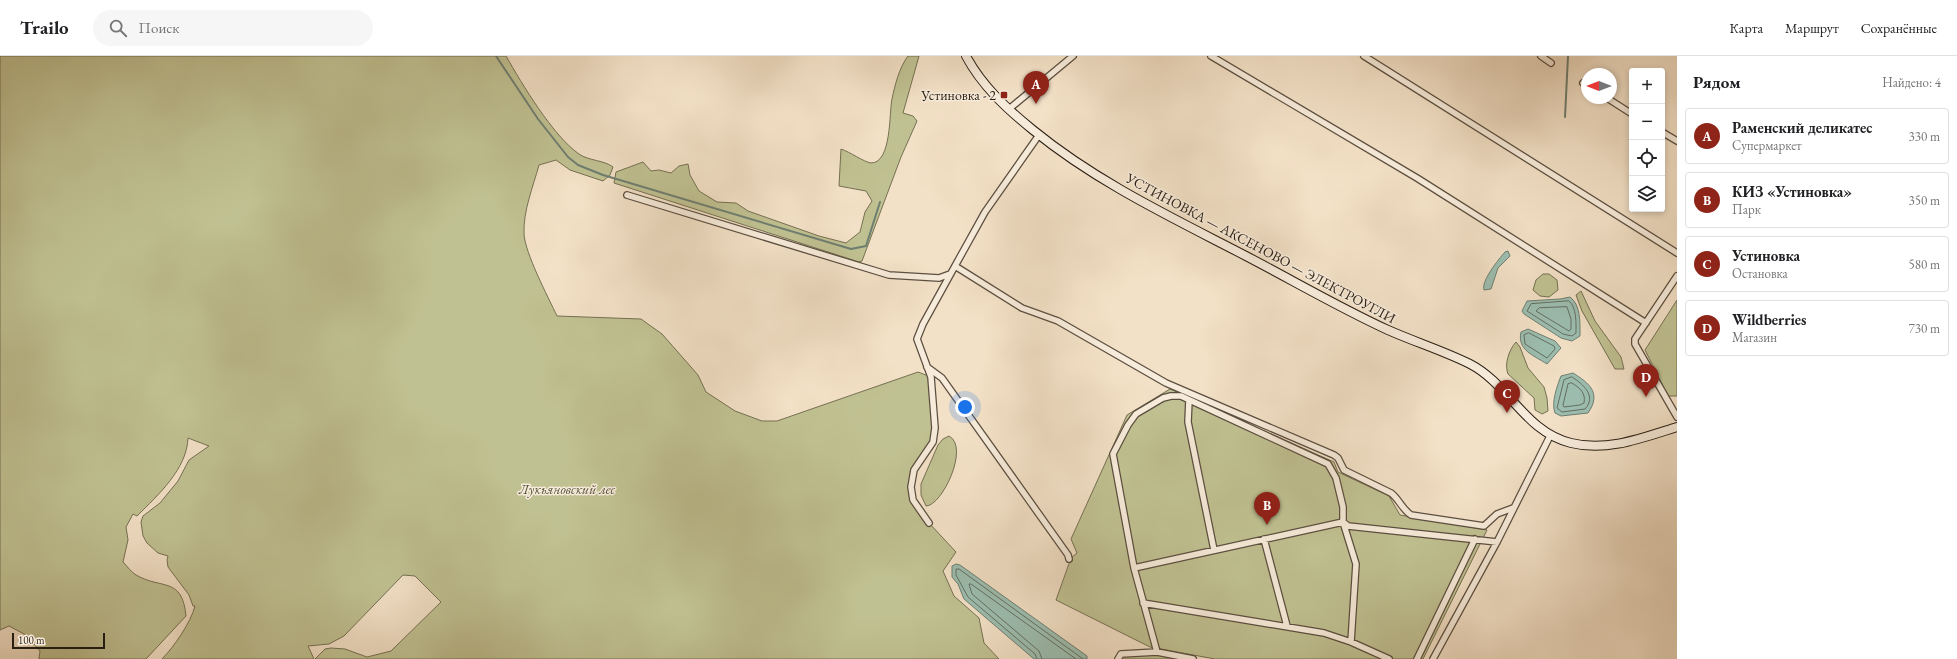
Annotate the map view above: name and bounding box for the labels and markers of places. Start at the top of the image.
pin: A [1023,71,1049,104]
place label: Устиновка - 2 [920,86,996,104]
marker: Устиновка - 2 [999,90,1009,100]
pin: D [1633,364,1659,397]
pin: C [1494,380,1520,413]
pin: B [1254,492,1280,525]

